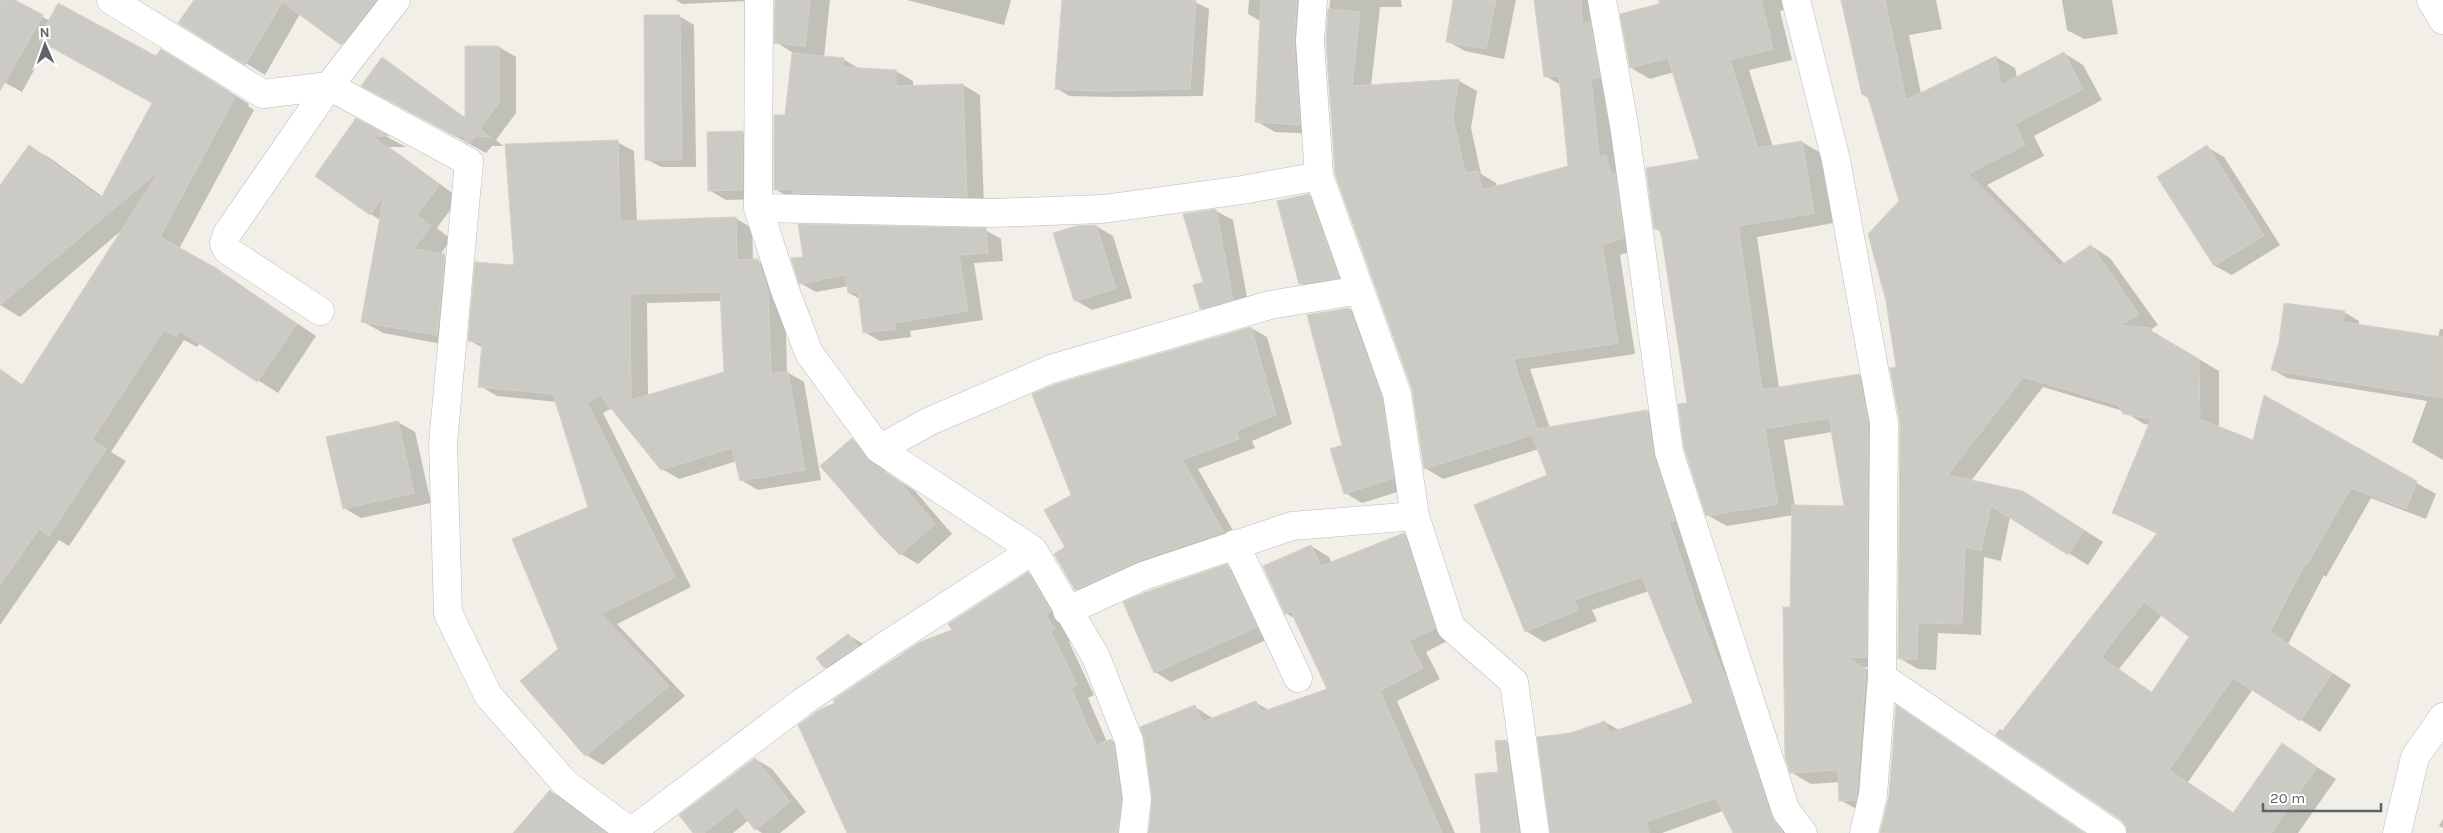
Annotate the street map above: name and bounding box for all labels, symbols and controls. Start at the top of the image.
north arrow [20,20,70,70]
text: N [39,24,50,41]
scale bar [2263,780,2380,812]
text: 20 m [2270,789,2305,807]

